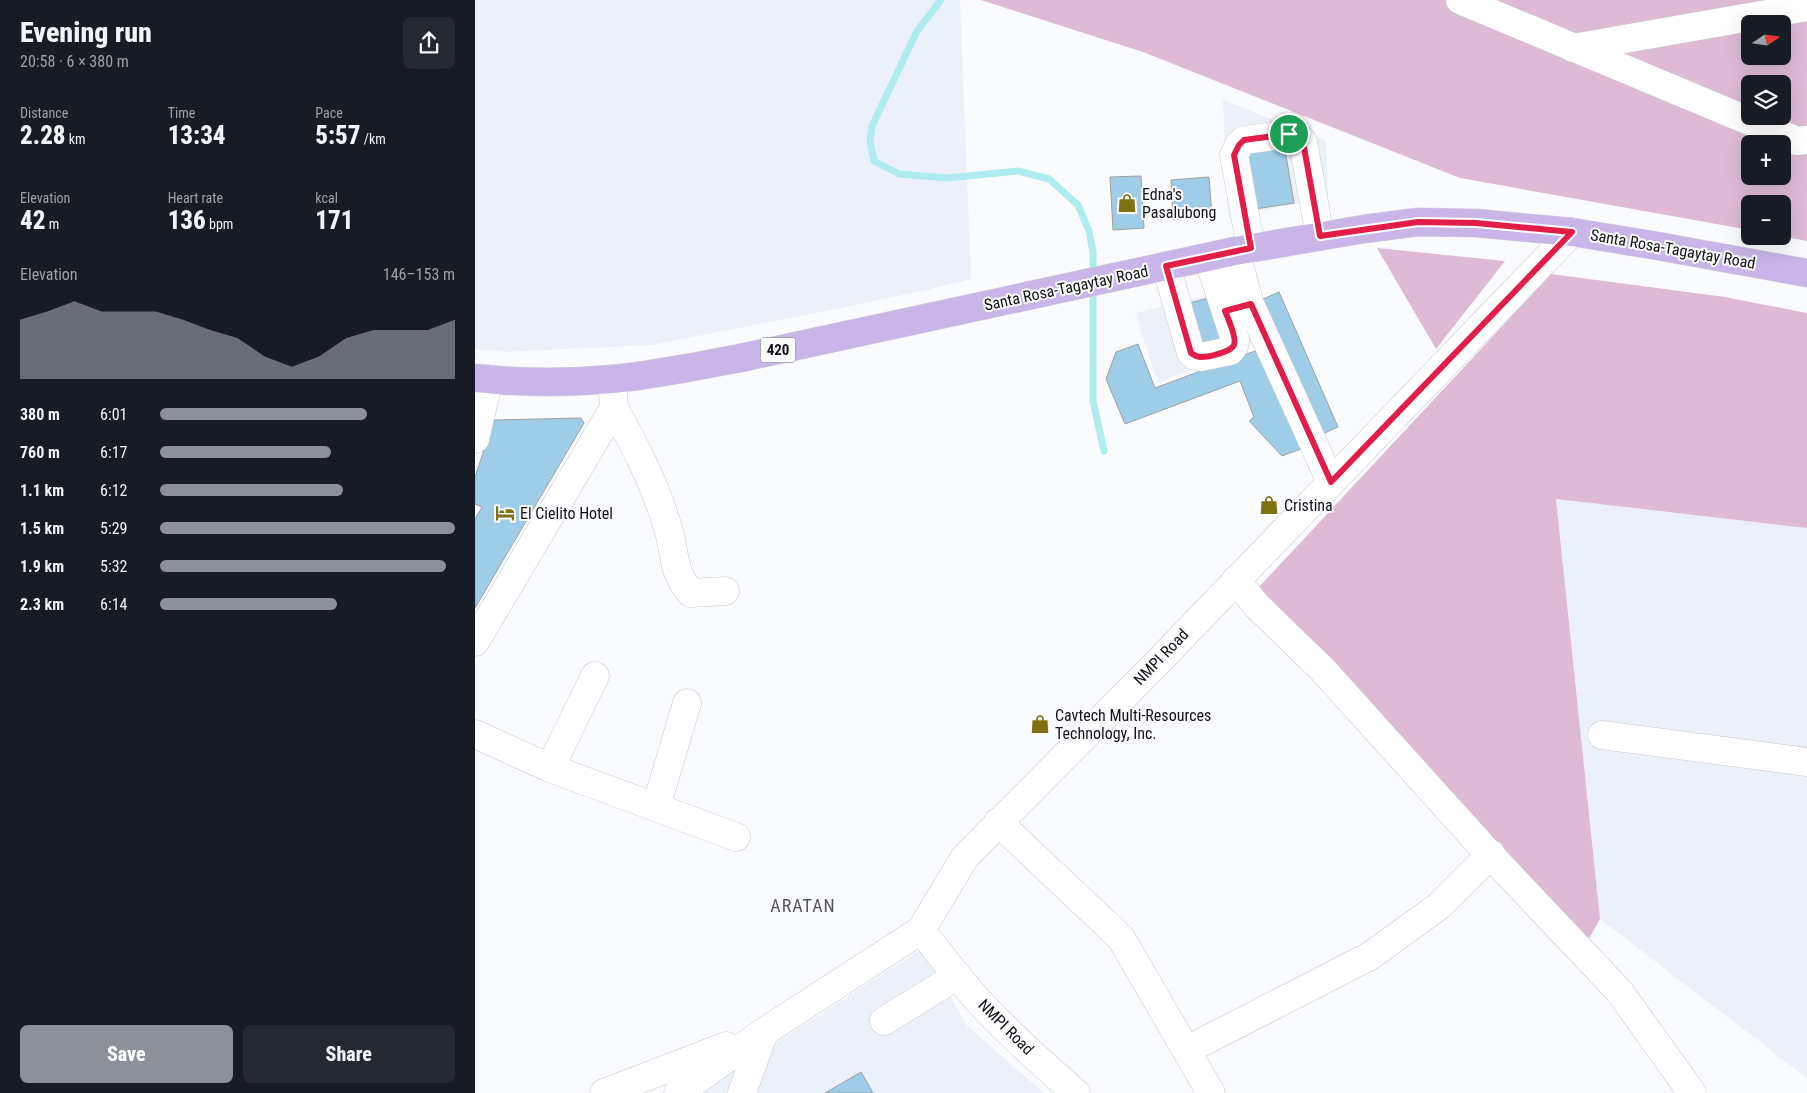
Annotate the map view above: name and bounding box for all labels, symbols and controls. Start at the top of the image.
north arrow [1741,15,1791,65]
map controls [1741,15,1791,245]
text: Evening run [20,16,152,49]
button: share [403,17,455,69]
text: 20:58 · 6 × 380 m [20,52,129,71]
button: layers [1741,75,1791,125]
text: Distance [20,105,68,121]
text: Time [168,105,195,121]
text: Pace [315,105,343,121]
pin [1268,113,1310,155]
icon: arrive [1275,120,1303,148]
text: 2.28 [20,121,66,150]
text: 13:34 [168,121,226,150]
text: 5:57 [315,121,361,150]
text: km [66,131,86,147]
text: /km [361,131,386,147]
button: + [1741,135,1791,185]
place label: Edna's Pasalubong [1142,185,1216,222]
text: Elevation [20,190,70,206]
text: Heart rate [168,190,223,206]
text: kcal [315,190,338,206]
shop icon: Edna's Pasalubong [1116,192,1138,214]
button: − [1741,195,1791,245]
text: 42 [20,206,45,235]
text: 136 [168,206,206,235]
text: 171 [315,206,353,235]
text: m [45,216,59,232]
text: bpm [206,216,233,232]
street label: Santa Rosa-Tagaytay Road [1589,225,1757,273]
street label: Santa Rosa-Tagaytay Road [982,261,1150,315]
text: Elevation [20,265,78,284]
text: 146–153 m [383,265,455,284]
road number: 420 [761,338,795,362]
text: 380 m [20,405,60,424]
text: 6:01 [100,405,127,424]
text: 760 m [20,443,60,462]
text: 6:17 [100,443,127,462]
text: 1.1 km [20,481,64,500]
text: 6:12 [100,481,127,500]
shop icon: Cristina [1258,494,1280,516]
place label: Cristina [1284,496,1333,515]
hotel icon: El Cielito Hotel [494,502,516,524]
place label: El Cielito Hotel [520,504,613,523]
text: 1.5 km [20,519,64,538]
text: 5:29 [100,519,127,538]
text: 1.9 km [20,557,64,576]
text: 5:32 [100,557,127,576]
text: 2.3 km [20,595,64,614]
text: 6:14 [100,595,127,614]
street label: NMPI Road [1130,625,1192,689]
place label: Cavtech Multi-Resources Technology, Inc. [1055,706,1211,743]
shop icon: Cavtech Multi-Resources Technology, Inc. [1029,713,1051,735]
district label: ARATAN [770,895,836,916]
street label: NMPI Road [974,995,1038,1059]
button: Save [20,1025,233,1083]
button: Share [243,1025,455,1083]

